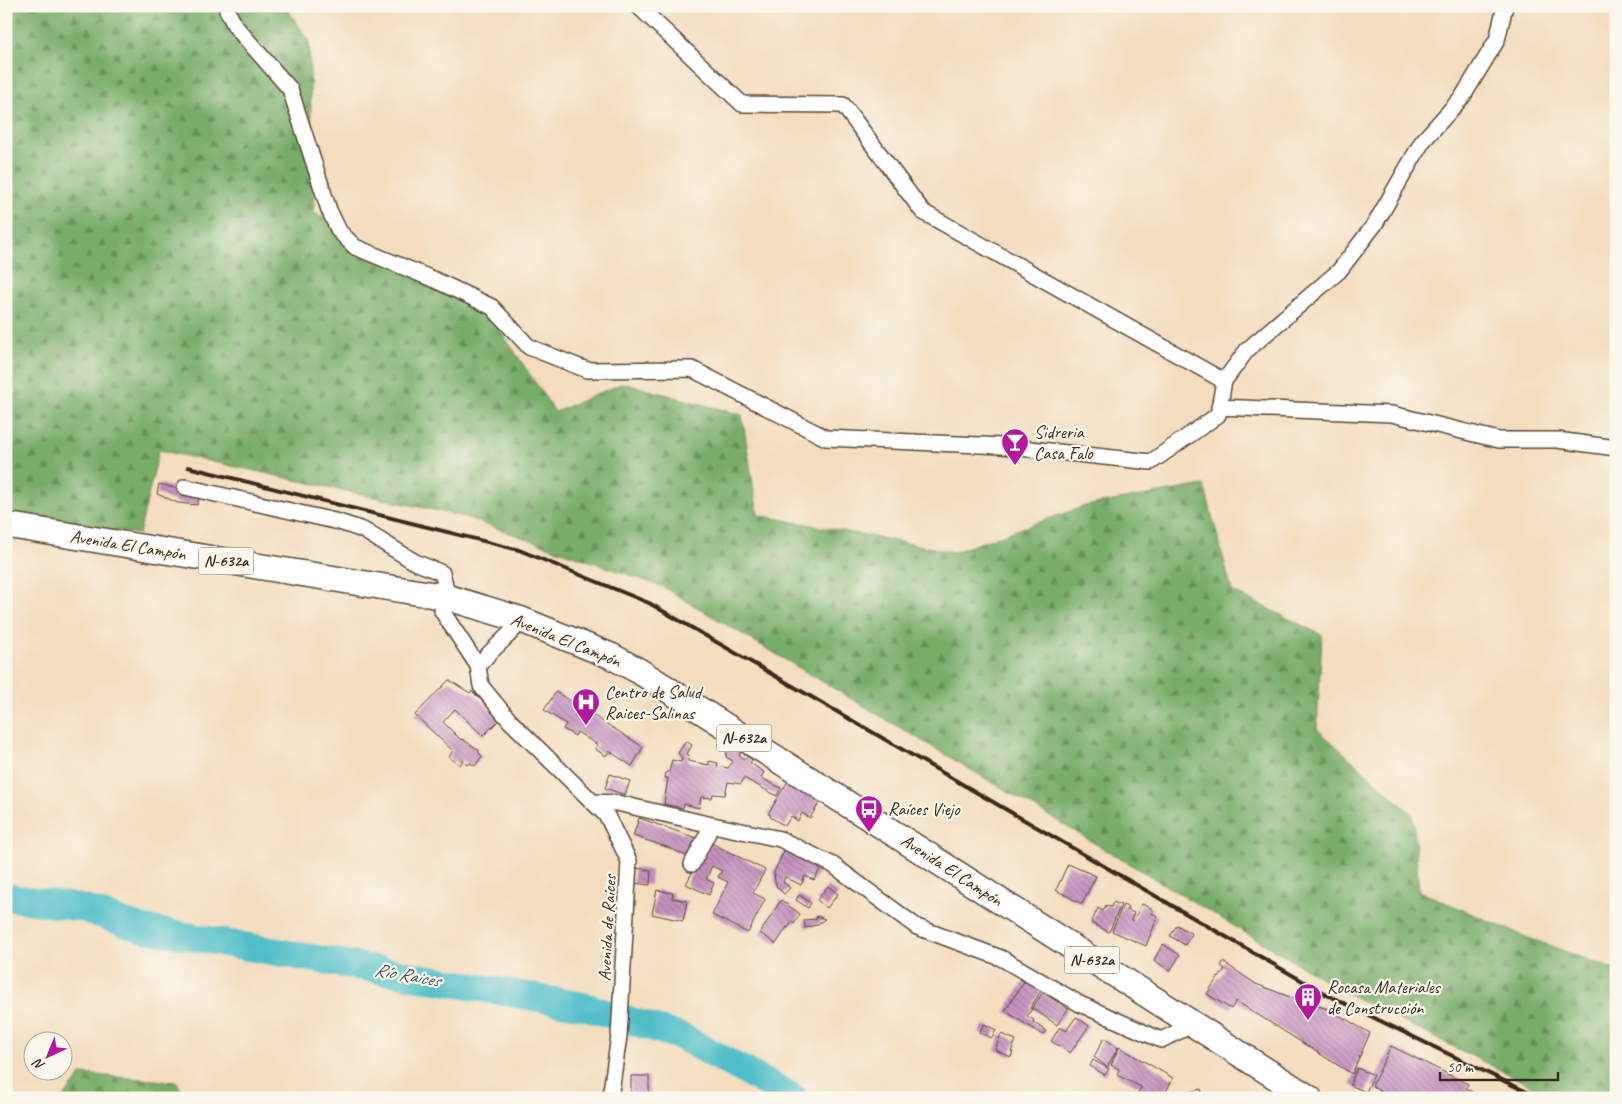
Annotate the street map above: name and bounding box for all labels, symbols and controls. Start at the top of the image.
place label: Sidreria Casa Falo [1034,421,1094,464]
bar icon: Sidreria Casa Falo [1000,427,1030,466]
street label: Avenida El Campón [69,525,188,565]
road number: N-632a [198,548,254,574]
street label: Avenida El Campón [508,608,625,672]
place label: Centro de Salud Raices-Salinas [605,681,704,724]
hospital icon: Centro de Salud Raices-Salinas [571,687,601,726]
road number: N-632a [716,724,772,751]
bus stop icon: Raíces Viejo [854,794,884,833]
place label: Raíces Viejo [888,798,961,820]
street label: Avenida El Campón [897,829,1008,911]
street label: Avenida de Raíces [593,872,621,982]
road number: N-632a [1064,946,1120,974]
water label: Río Raices [373,957,445,993]
place label: Rocasa Materiales de Construcción [1327,976,1442,1019]
building icon: Rocasa Materiales de Construcción [1293,982,1323,1021]
north arrow [22,1032,72,1082]
scale bar [1440,1049,1557,1081]
text: N [29,1054,48,1074]
text: 50 m [1447,1058,1474,1077]

